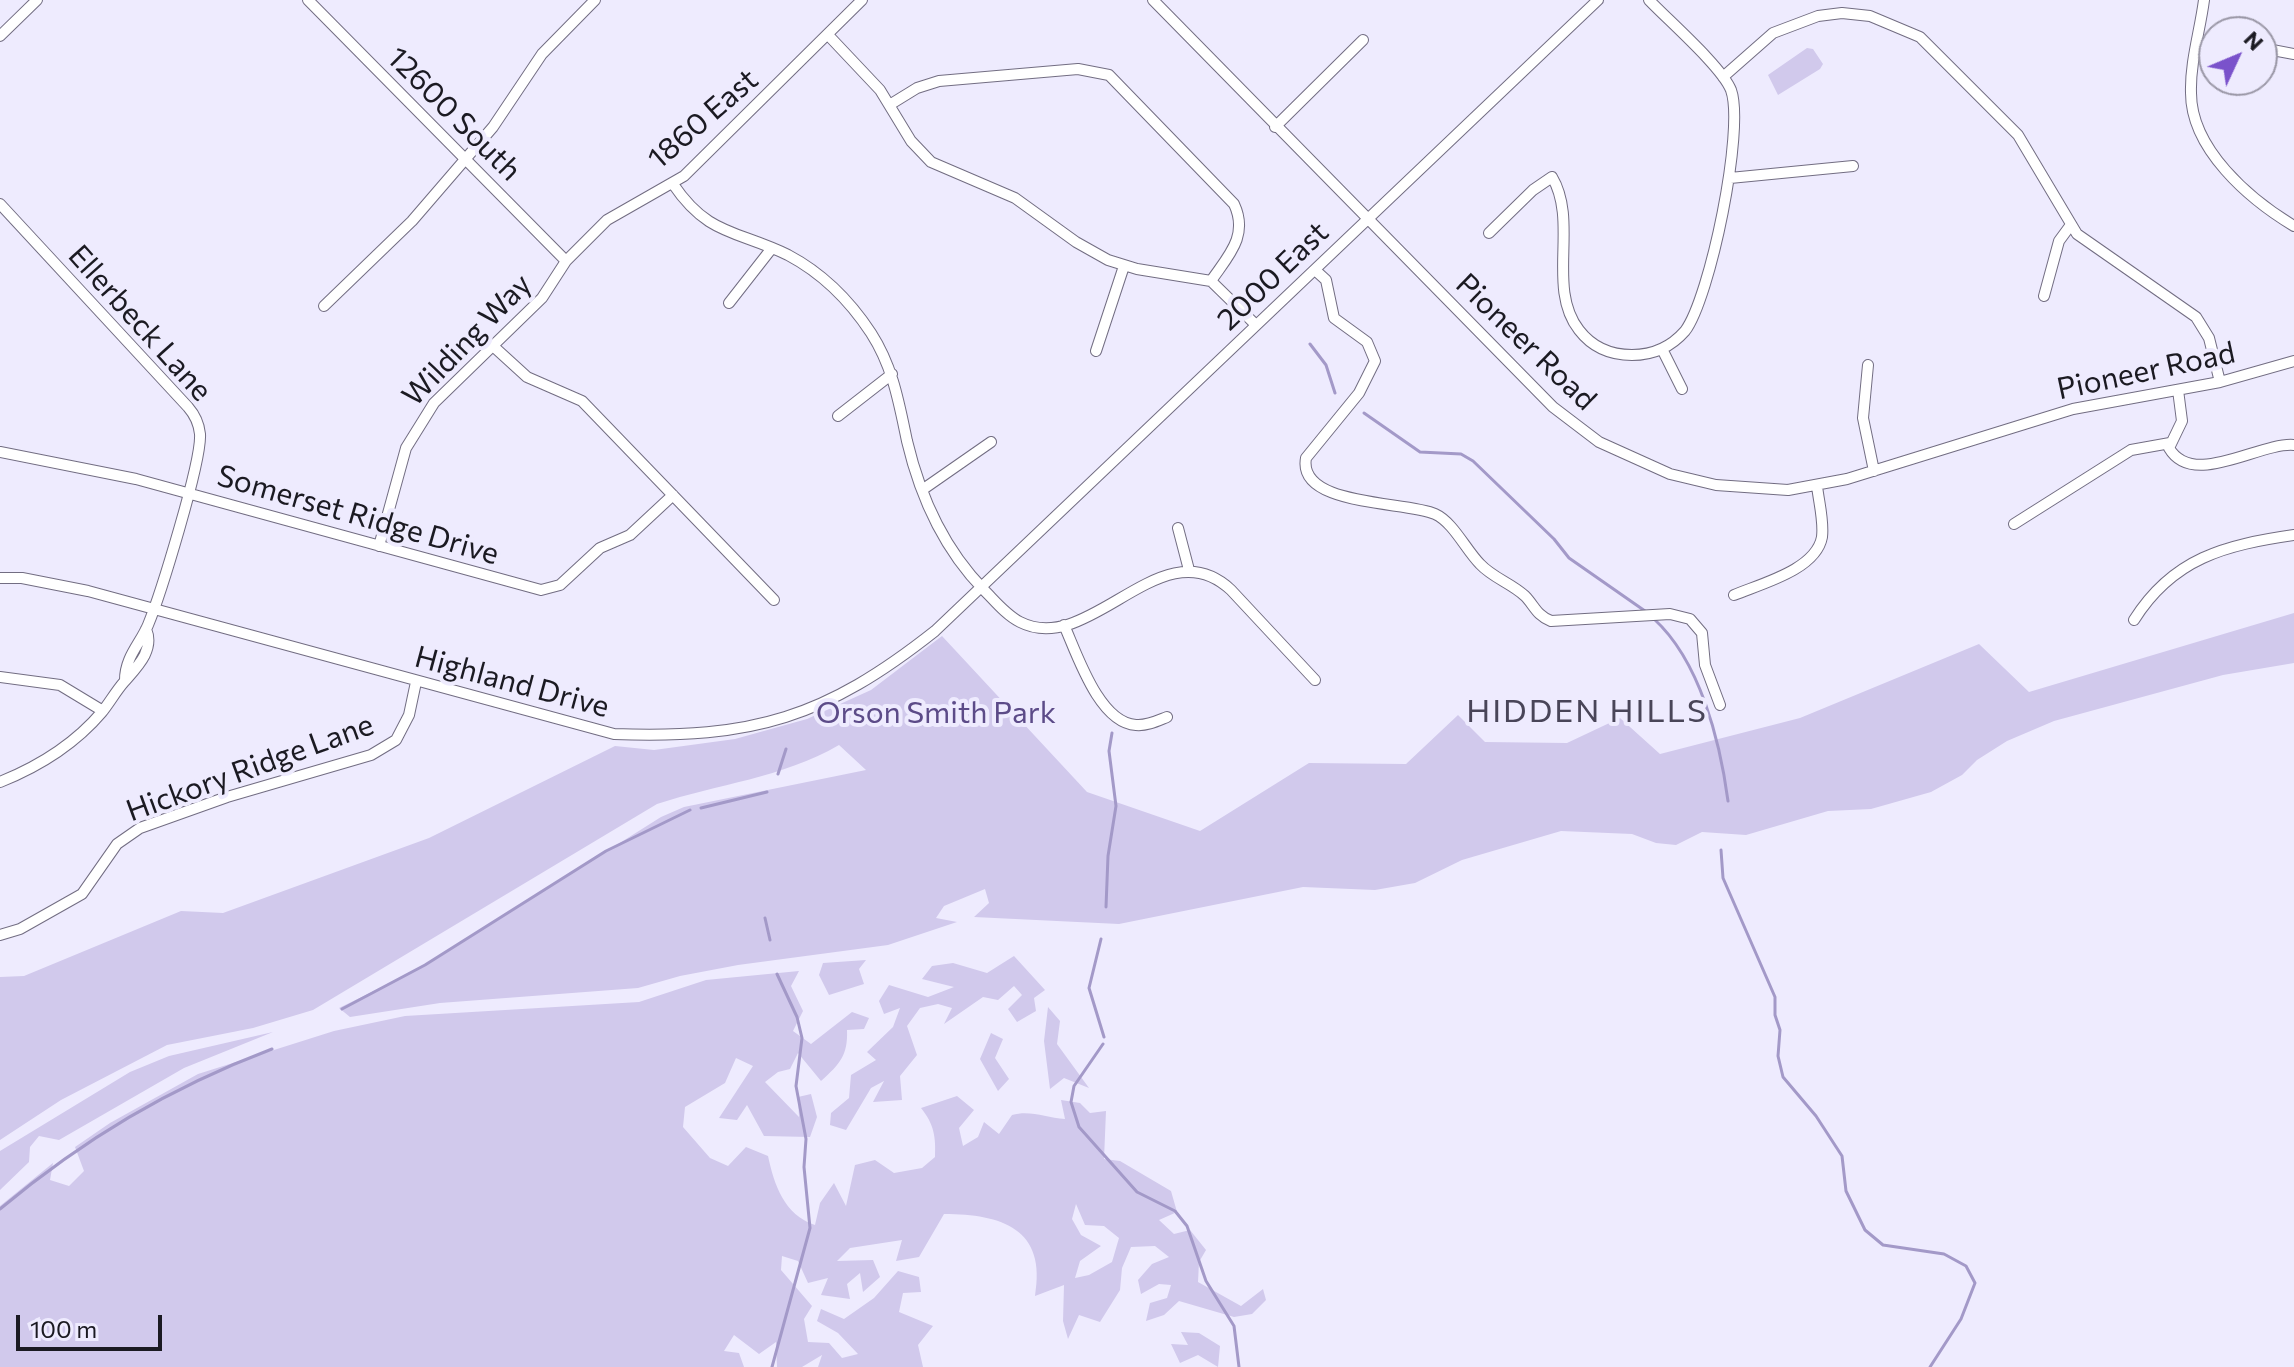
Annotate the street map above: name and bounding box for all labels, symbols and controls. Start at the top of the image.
north arrow [2198,16,2278,96]
text: N [2239,25,2270,56]
street label: 12600 South [380,40,528,188]
street label: 1860 East [641,61,765,177]
street label: 2000 East [1210,214,1336,338]
street label: Ellerbeck Lane [61,238,219,408]
street label: Wilding Way [395,266,539,414]
street label: Pioneer Road [1448,266,1604,418]
street label: Pioneer Road [2054,335,2238,407]
street label: Somerset Ridge Drive [213,458,503,572]
street label: Highland Drive [411,639,613,725]
district label: HIDDEN HILLS [1466,692,1708,730]
park label: Orson Smith Park [816,695,1056,731]
street label: Hickory Ridge Lane [122,707,378,829]
scale bar [20,1299,166,1349]
text: 100 m [30,1314,97,1343]

